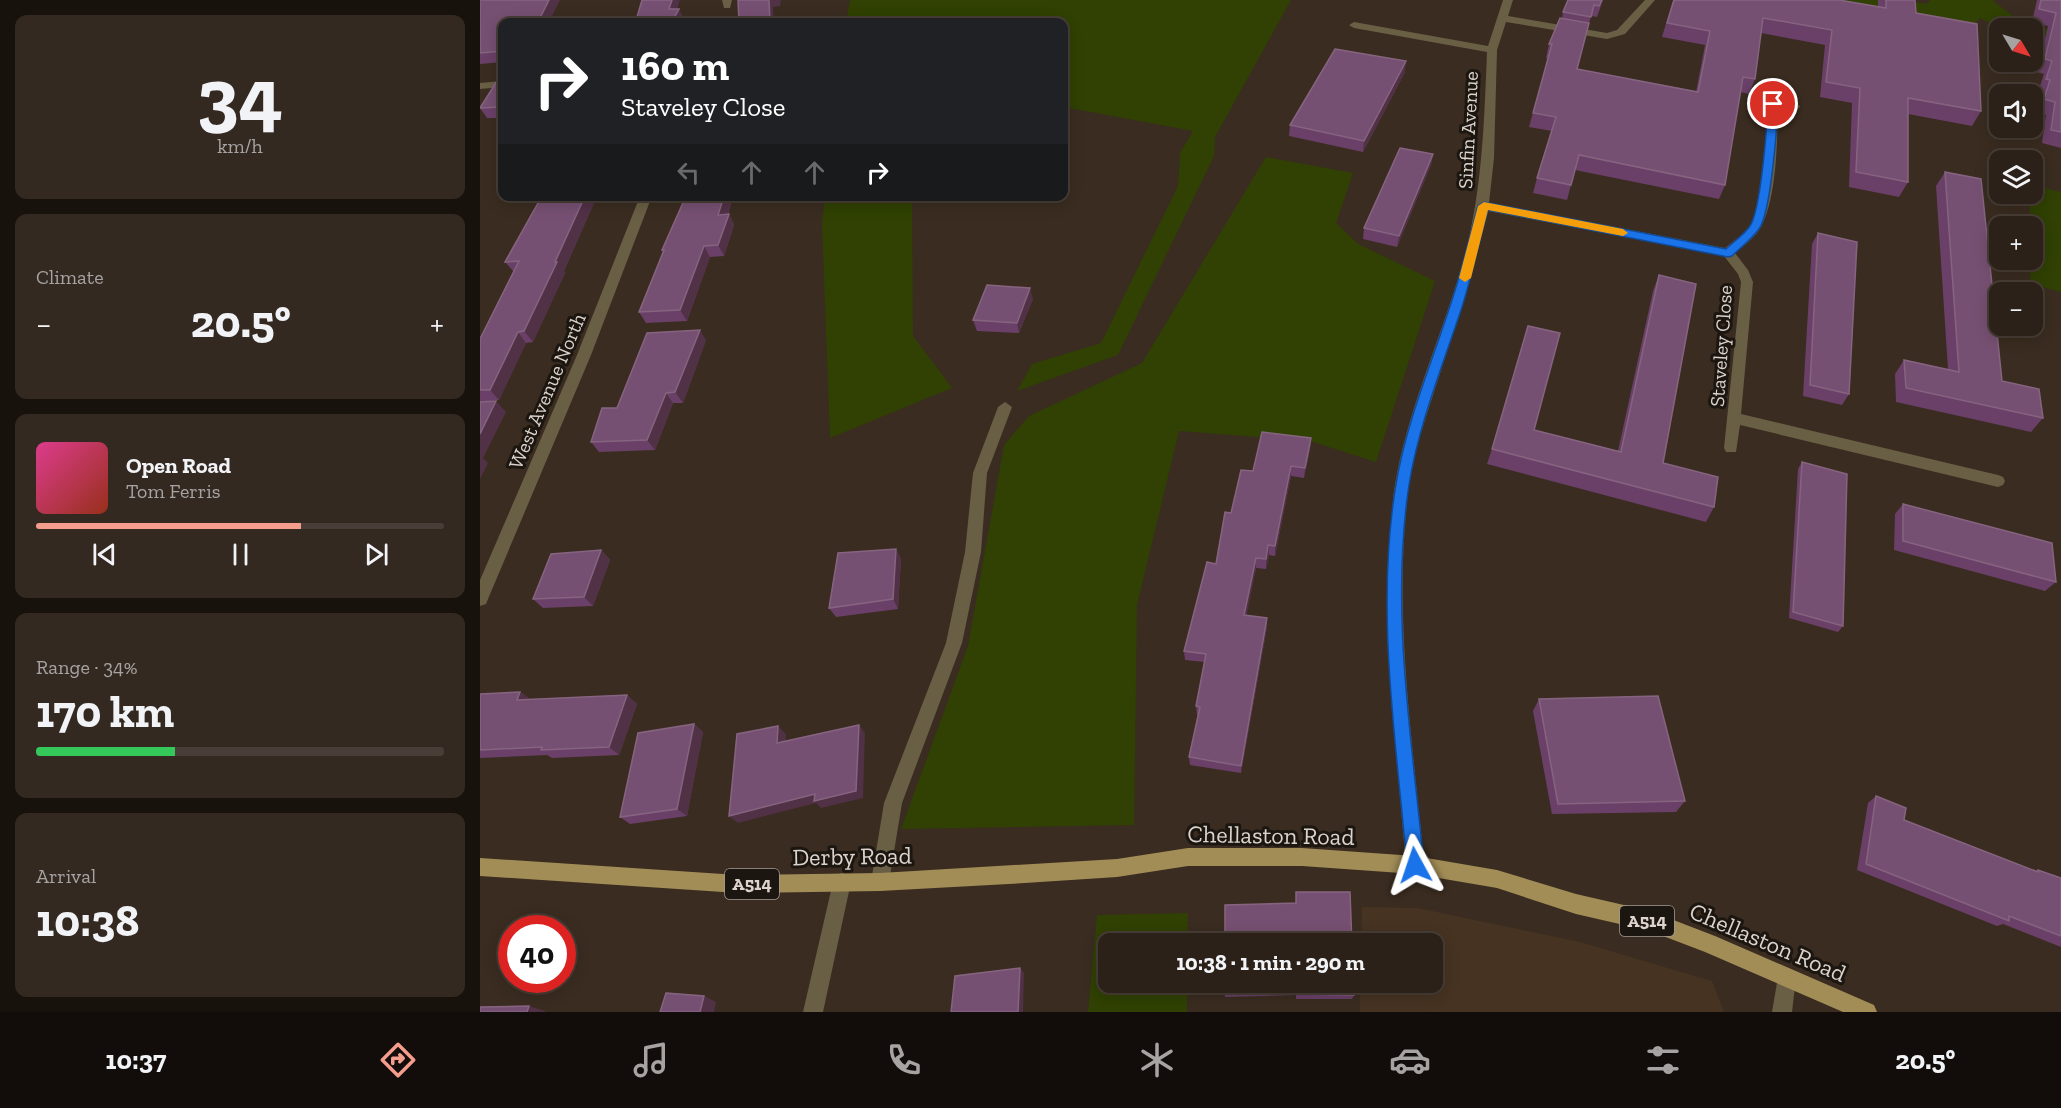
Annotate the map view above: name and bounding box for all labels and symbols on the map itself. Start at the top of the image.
north arrow [1989,18,2043,72]
street label: Sinfin Avenue [1453,71,1483,189]
pin [1747,78,1798,129]
street label: Staveley Close [1705,284,1737,408]
street label: West Avenue North [503,309,591,472]
street label: Chellaston Road [1187,819,1355,851]
position arrow [1383,833,1447,897]
street label: Derby Road [792,840,912,872]
road number: A514 [725,869,779,899]
street label: Chellaston Road [1685,896,1851,988]
road number: A514 [1620,906,1674,936]
speed limit sign: 40 [498,915,576,993]

